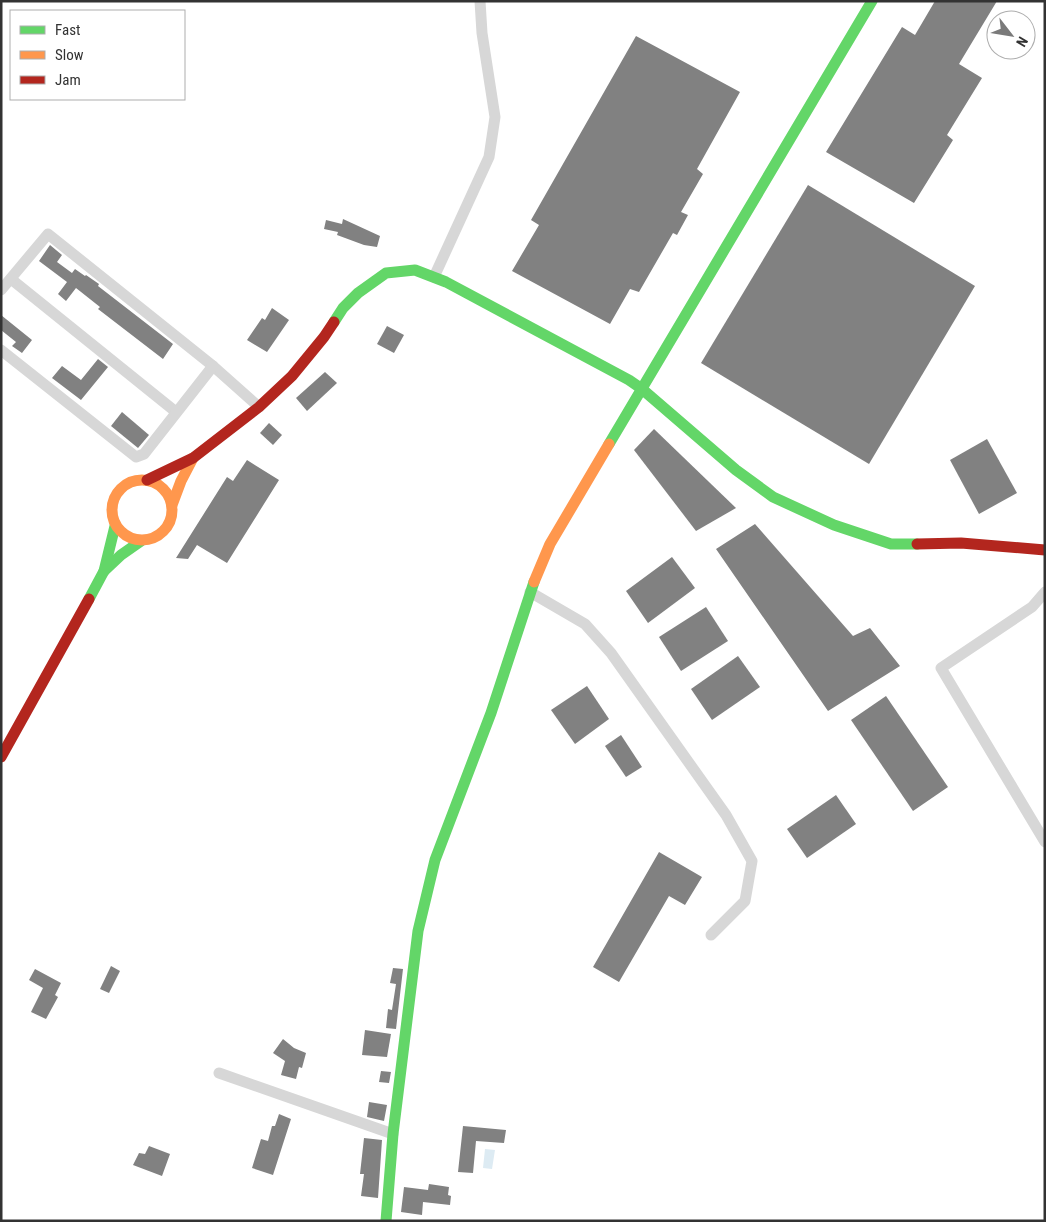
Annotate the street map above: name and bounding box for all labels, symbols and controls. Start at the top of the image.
legend [10,10,185,100]
north arrow [986,10,1036,60]
text: Fast [55,21,80,39]
text: N [1013,34,1031,49]
text: Slow [55,46,84,64]
text: Jam [55,71,81,89]

